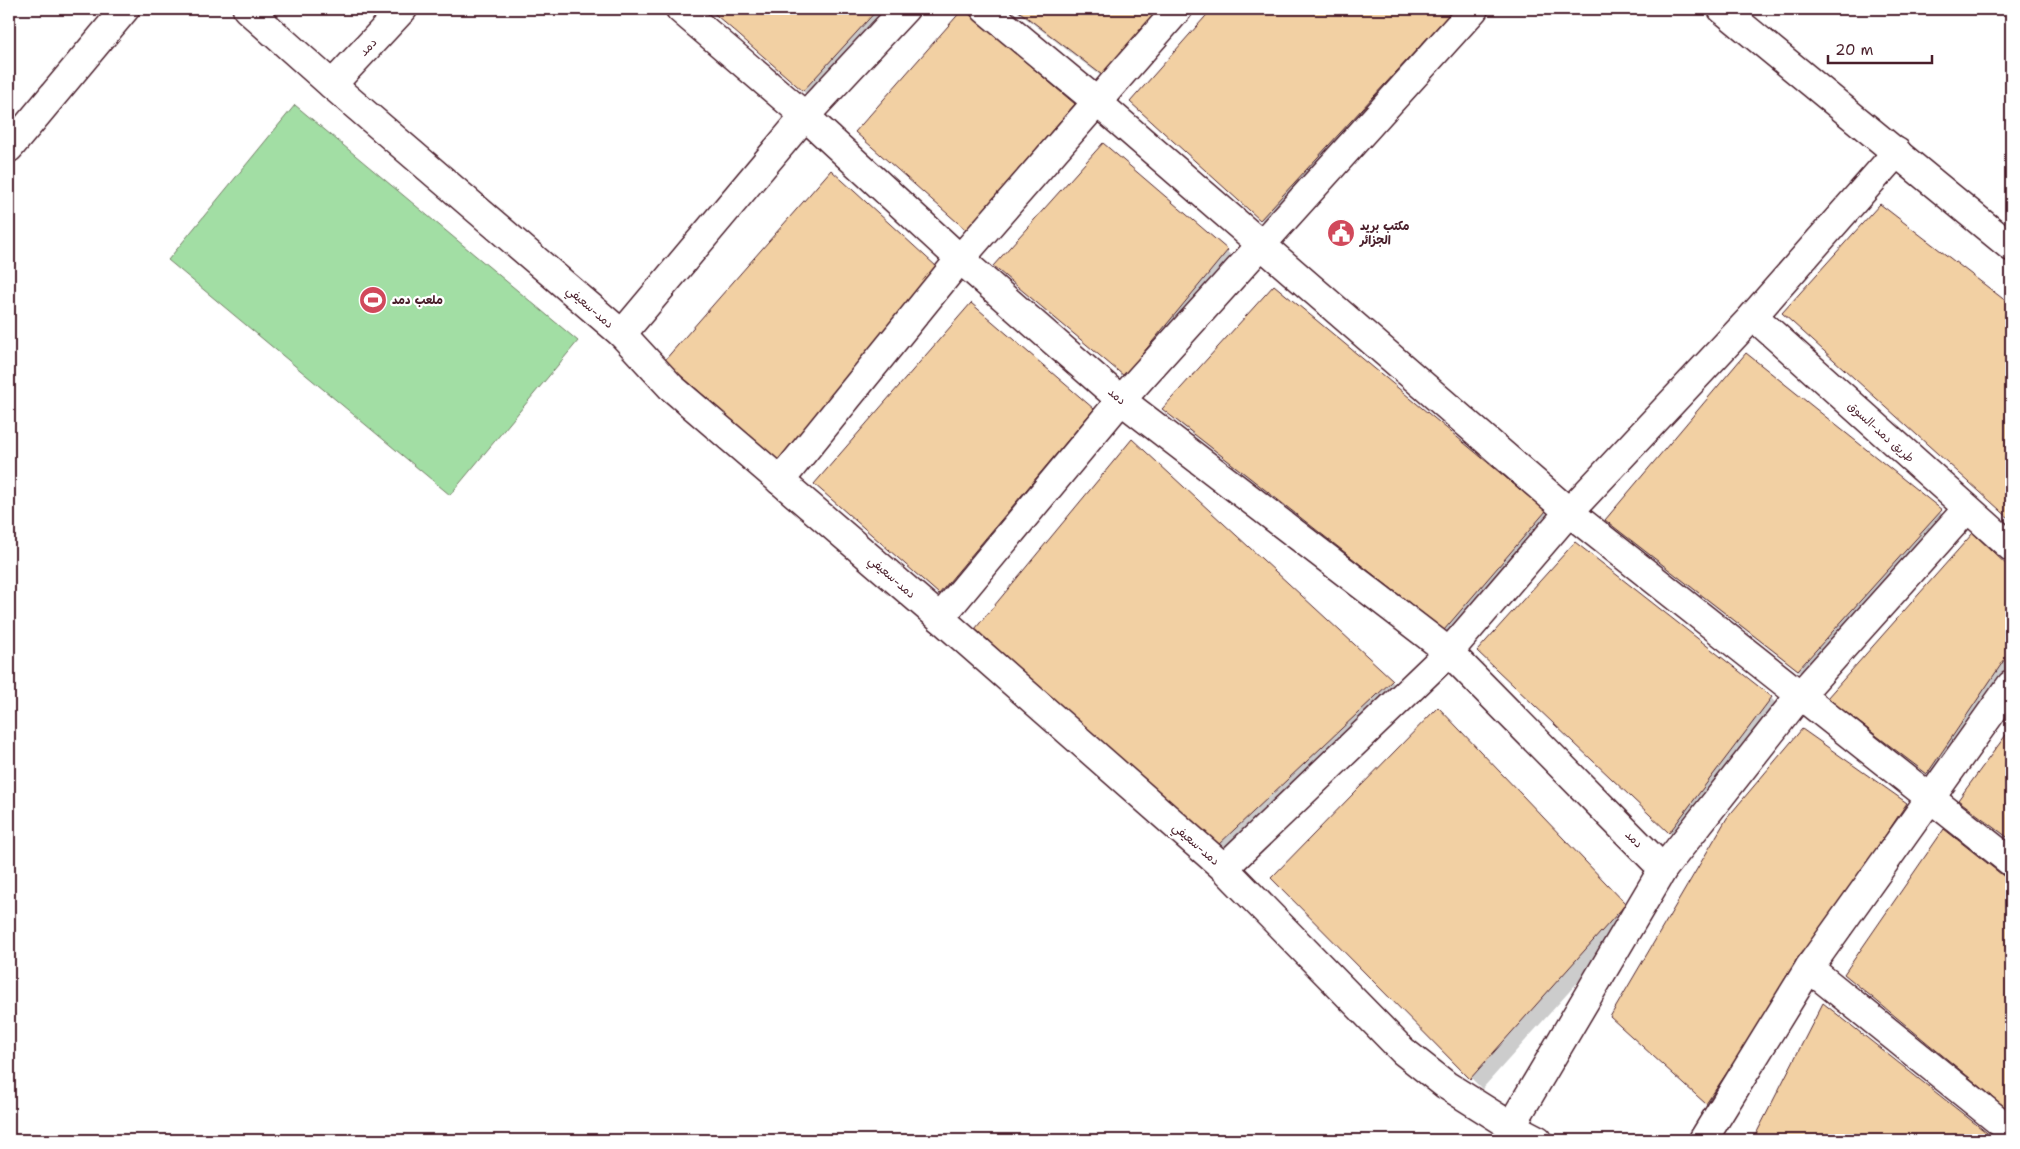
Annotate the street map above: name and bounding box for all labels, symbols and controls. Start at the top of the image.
scale bar [1828,32,1931,64]
street label: دمد [356,35,380,59]
text: 20 m [1835,40,1874,60]
public building icon: مكتب بريد الجزائر [1326,218,1356,248]
place label: مكتب بريد الجزائر [1359,218,1409,248]
street label: دمد-سعيفي [561,282,617,334]
sports icon: ملعب دمد [358,285,388,315]
place label: ملعب دمد [392,292,443,308]
street label: دمد [1105,384,1129,408]
street label: طريق دمد-السوق [1844,398,1918,466]
street label: دمد-سعيفي [863,552,919,604]
street label: دمد-سعيفي [1167,819,1223,871]
street label: دمد [1622,827,1646,851]

